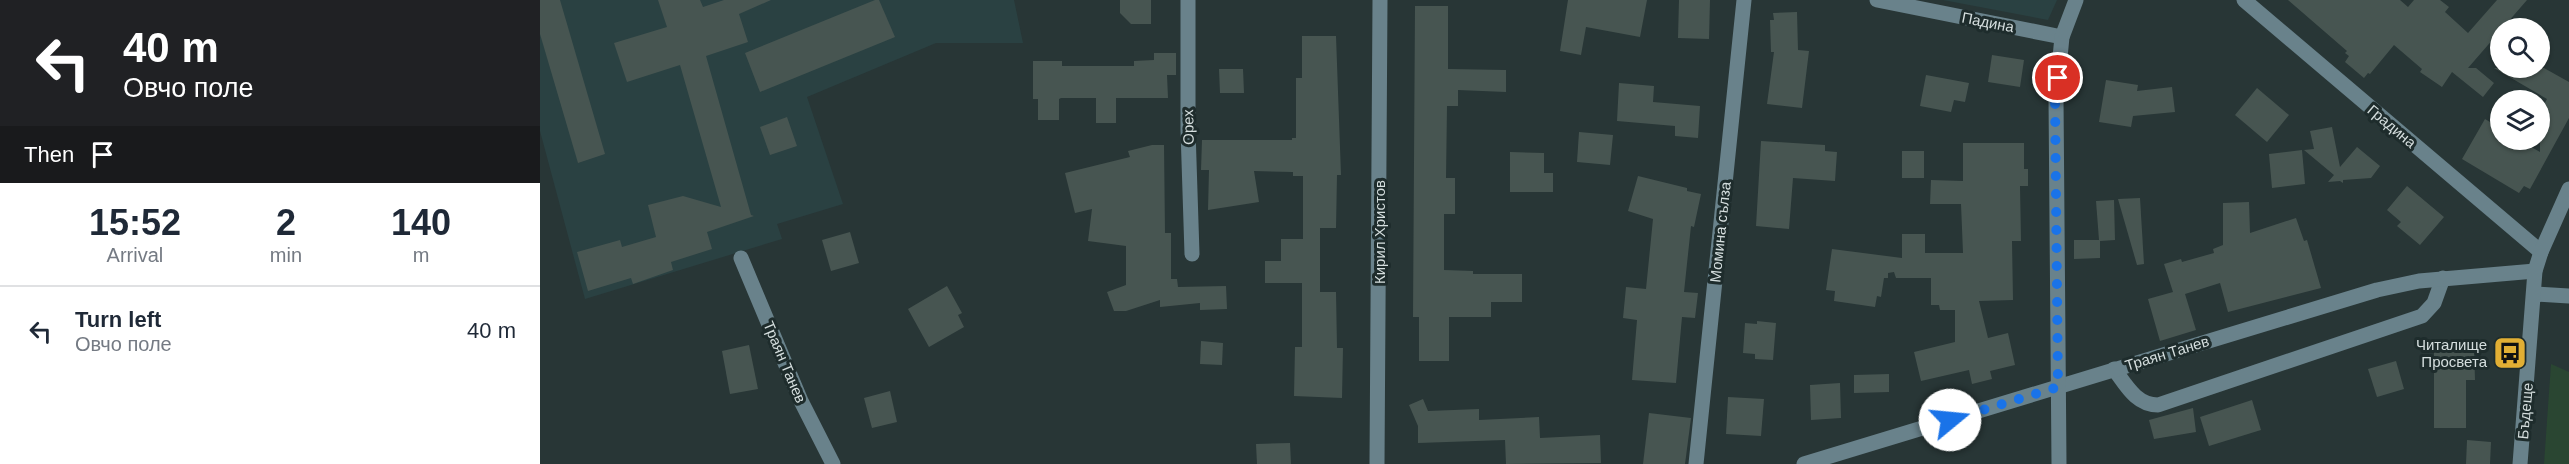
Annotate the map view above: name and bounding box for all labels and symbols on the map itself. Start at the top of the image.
street label: Падина [1960,9,2016,36]
pin [2032,52,2083,103]
street label: Градина [2364,101,2420,151]
street label: Орех [1179,109,1197,145]
street label: Кирил Христов [1371,180,1388,284]
street label: Момина сълза [1706,180,1734,283]
street label: Траян Танев [760,319,810,405]
street label: Траян Танев [2123,332,2211,374]
bus stop icon: Читалище Просвета [2492,335,2528,371]
place label: Читалище Просвета [2416,336,2488,370]
street label: Бъдеще [2514,382,2536,440]
position arrow [1918,388,1982,452]

